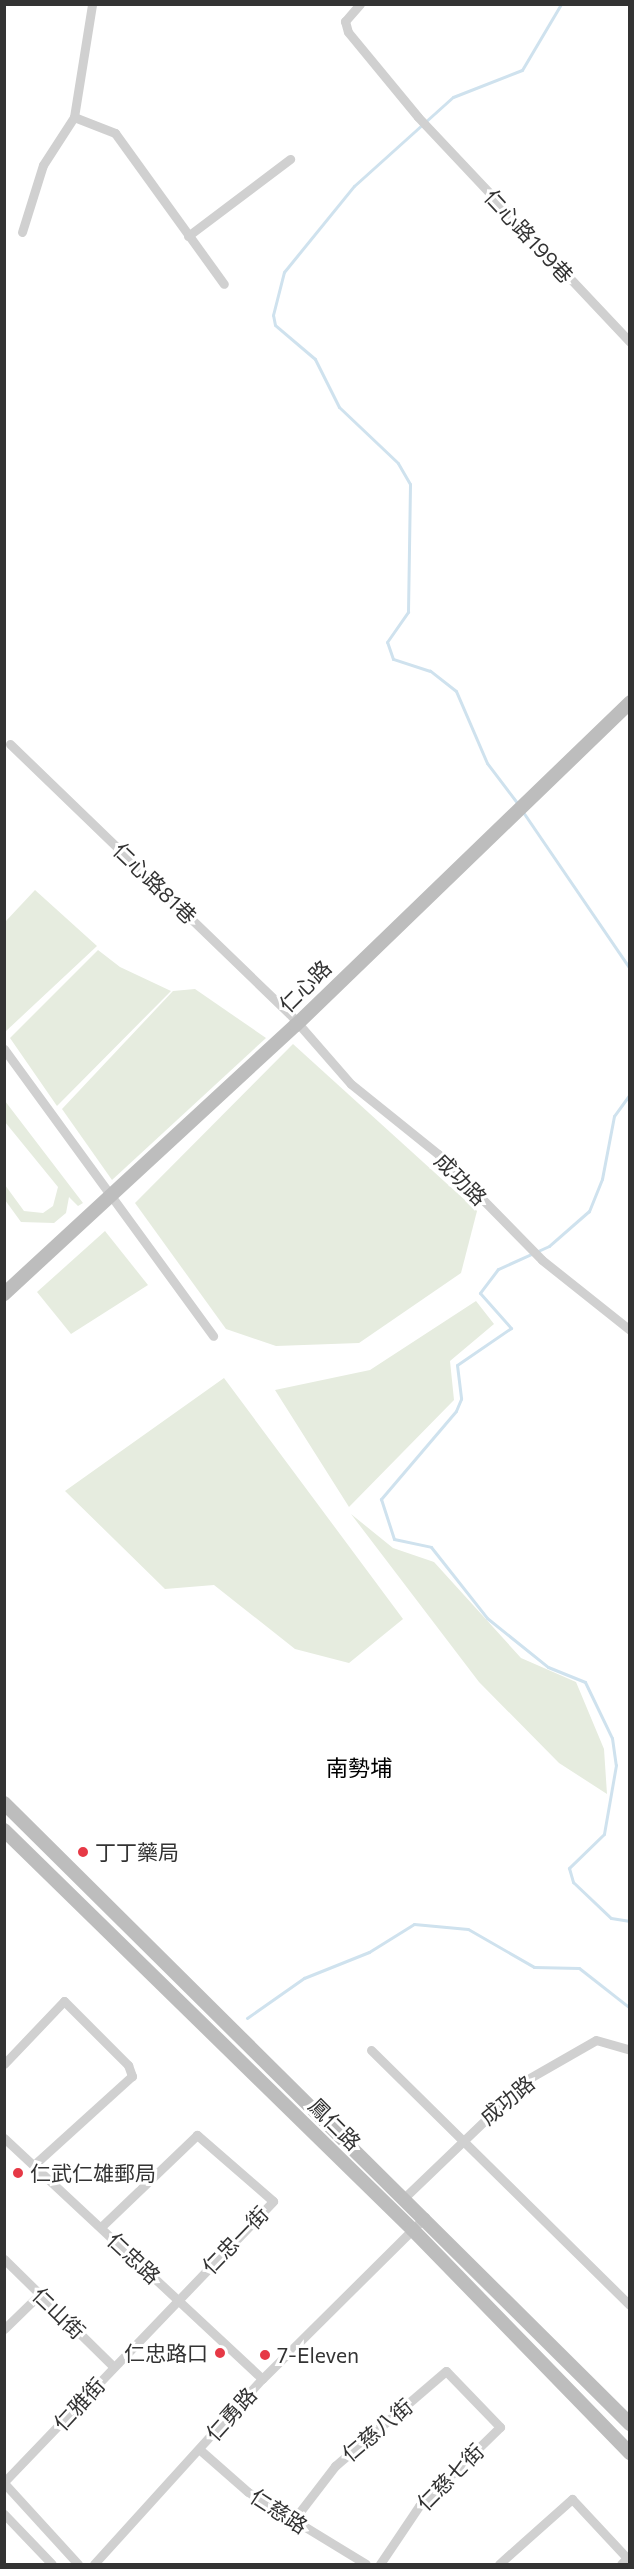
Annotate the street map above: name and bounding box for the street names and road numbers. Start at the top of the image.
street label: 仁心路199巷 [479,184,579,288]
street label: 仁心路81巷 [108,837,202,929]
street label: 仁心路 [274,955,336,1017]
street label: 成功路 [430,1148,492,1210]
street label: 成功路 [475,2070,539,2130]
street label: 鳳仁路 [304,2093,366,2155]
street label: 仁忠一街 [197,2201,273,2279]
street label: 仁忠路 [102,2227,166,2289]
street label: 仁山街 [28,2282,90,2344]
street label: 仁雅街 [48,2372,110,2436]
street label: 仁勇路 [201,2382,261,2446]
street label: 仁慈八街 [337,2393,417,2467]
street label: 仁慈七街 [411,2438,489,2516]
street label: 仁慈路 [246,2483,312,2539]

